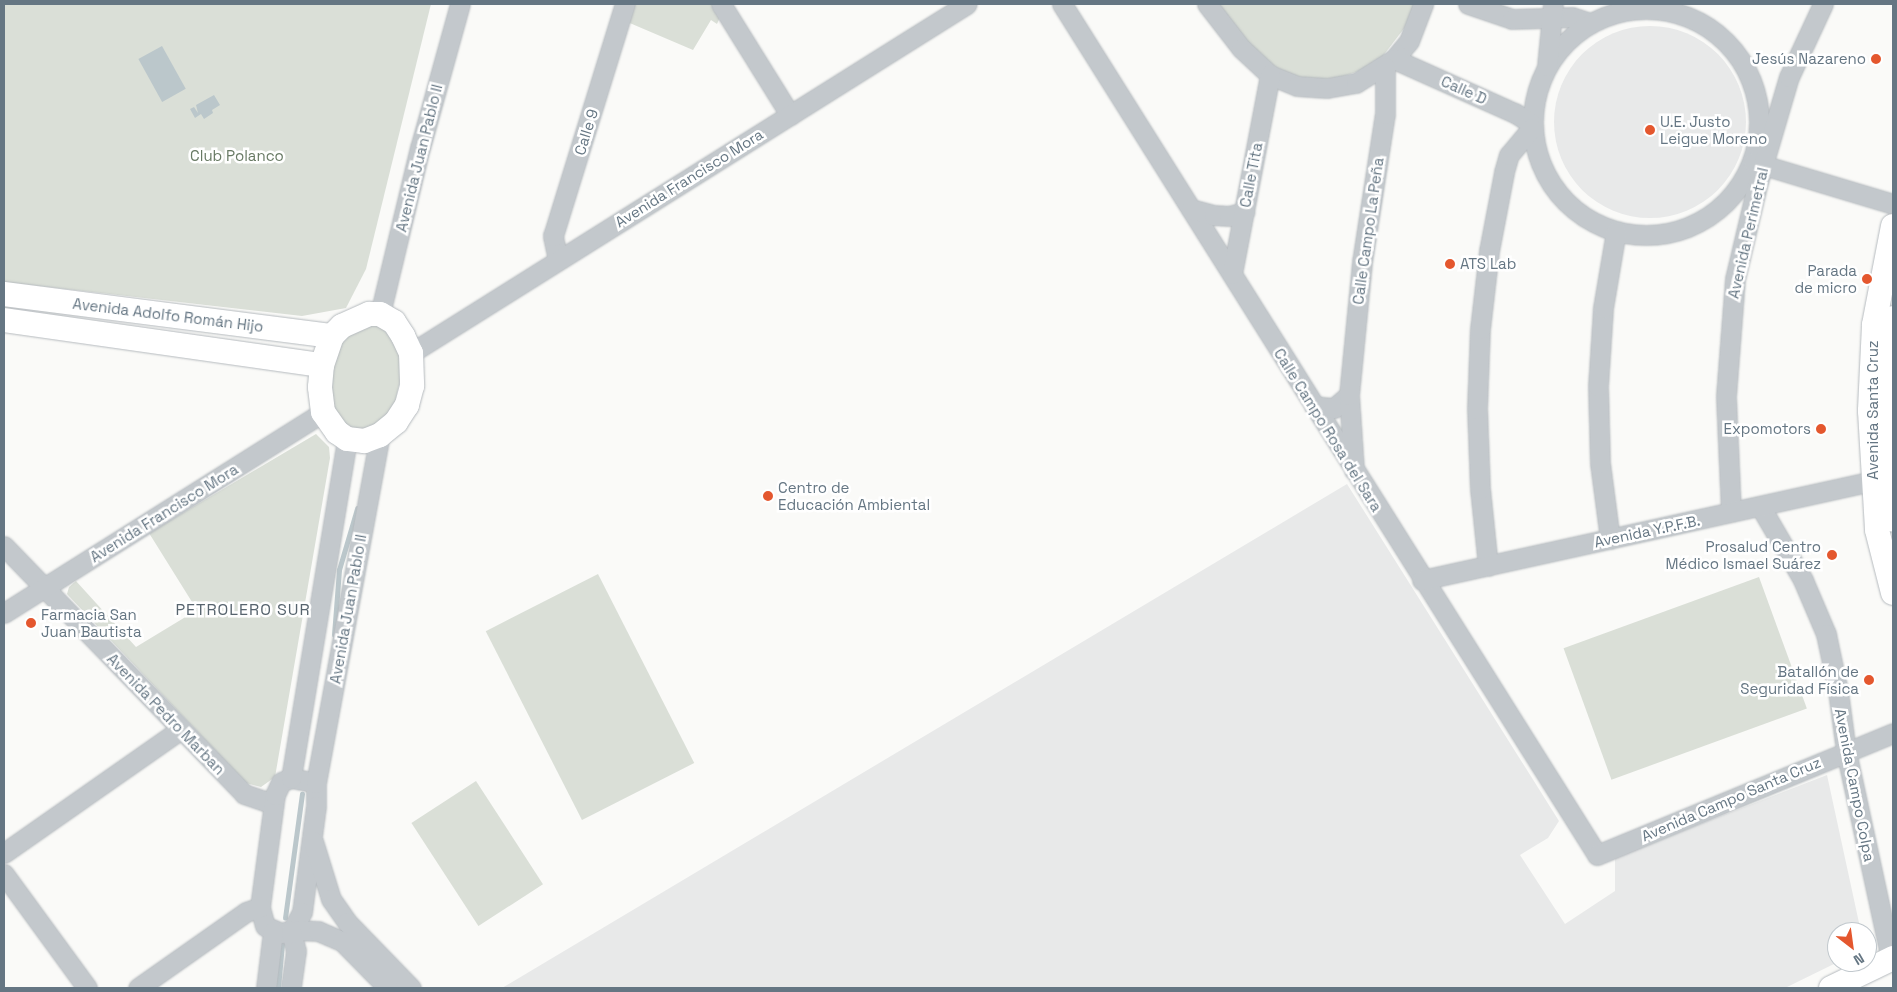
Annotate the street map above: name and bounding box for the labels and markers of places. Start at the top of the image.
place label: Jesús Nazareno [1752,50,1866,68]
marker: Jesús Nazareno [1870,53,1882,65]
place label: U.E. Justo Leigue Moreno [1660,112,1767,147]
marker: U.E. Justo Leigue Moreno [1644,124,1656,136]
place label: ATS Lab [1460,255,1516,273]
marker: ATS Lab [1444,258,1456,270]
place label: Parada de micro [1794,261,1857,296]
marker: Parada de micro [1861,273,1873,285]
place label: Expomotors [1724,420,1811,438]
marker: Expomotors [1815,423,1827,435]
place label: Centro de Educación Ambiental [778,478,930,513]
marker: Centro de Educación Ambiental [762,490,774,502]
place label: Prosalud Centro Médico Ismael Suárez [1666,537,1821,572]
marker: Prosalud Centro Médico Ismael Suárez [1825,548,1839,562]
place label: Farmacia San Juan Bautista [41,605,142,640]
marker: Farmacia San Juan Bautista [25,617,37,629]
place label: Batallón de Seguridad Física [1740,662,1859,697]
marker: Batallón de Seguridad Física [1863,674,1875,686]

